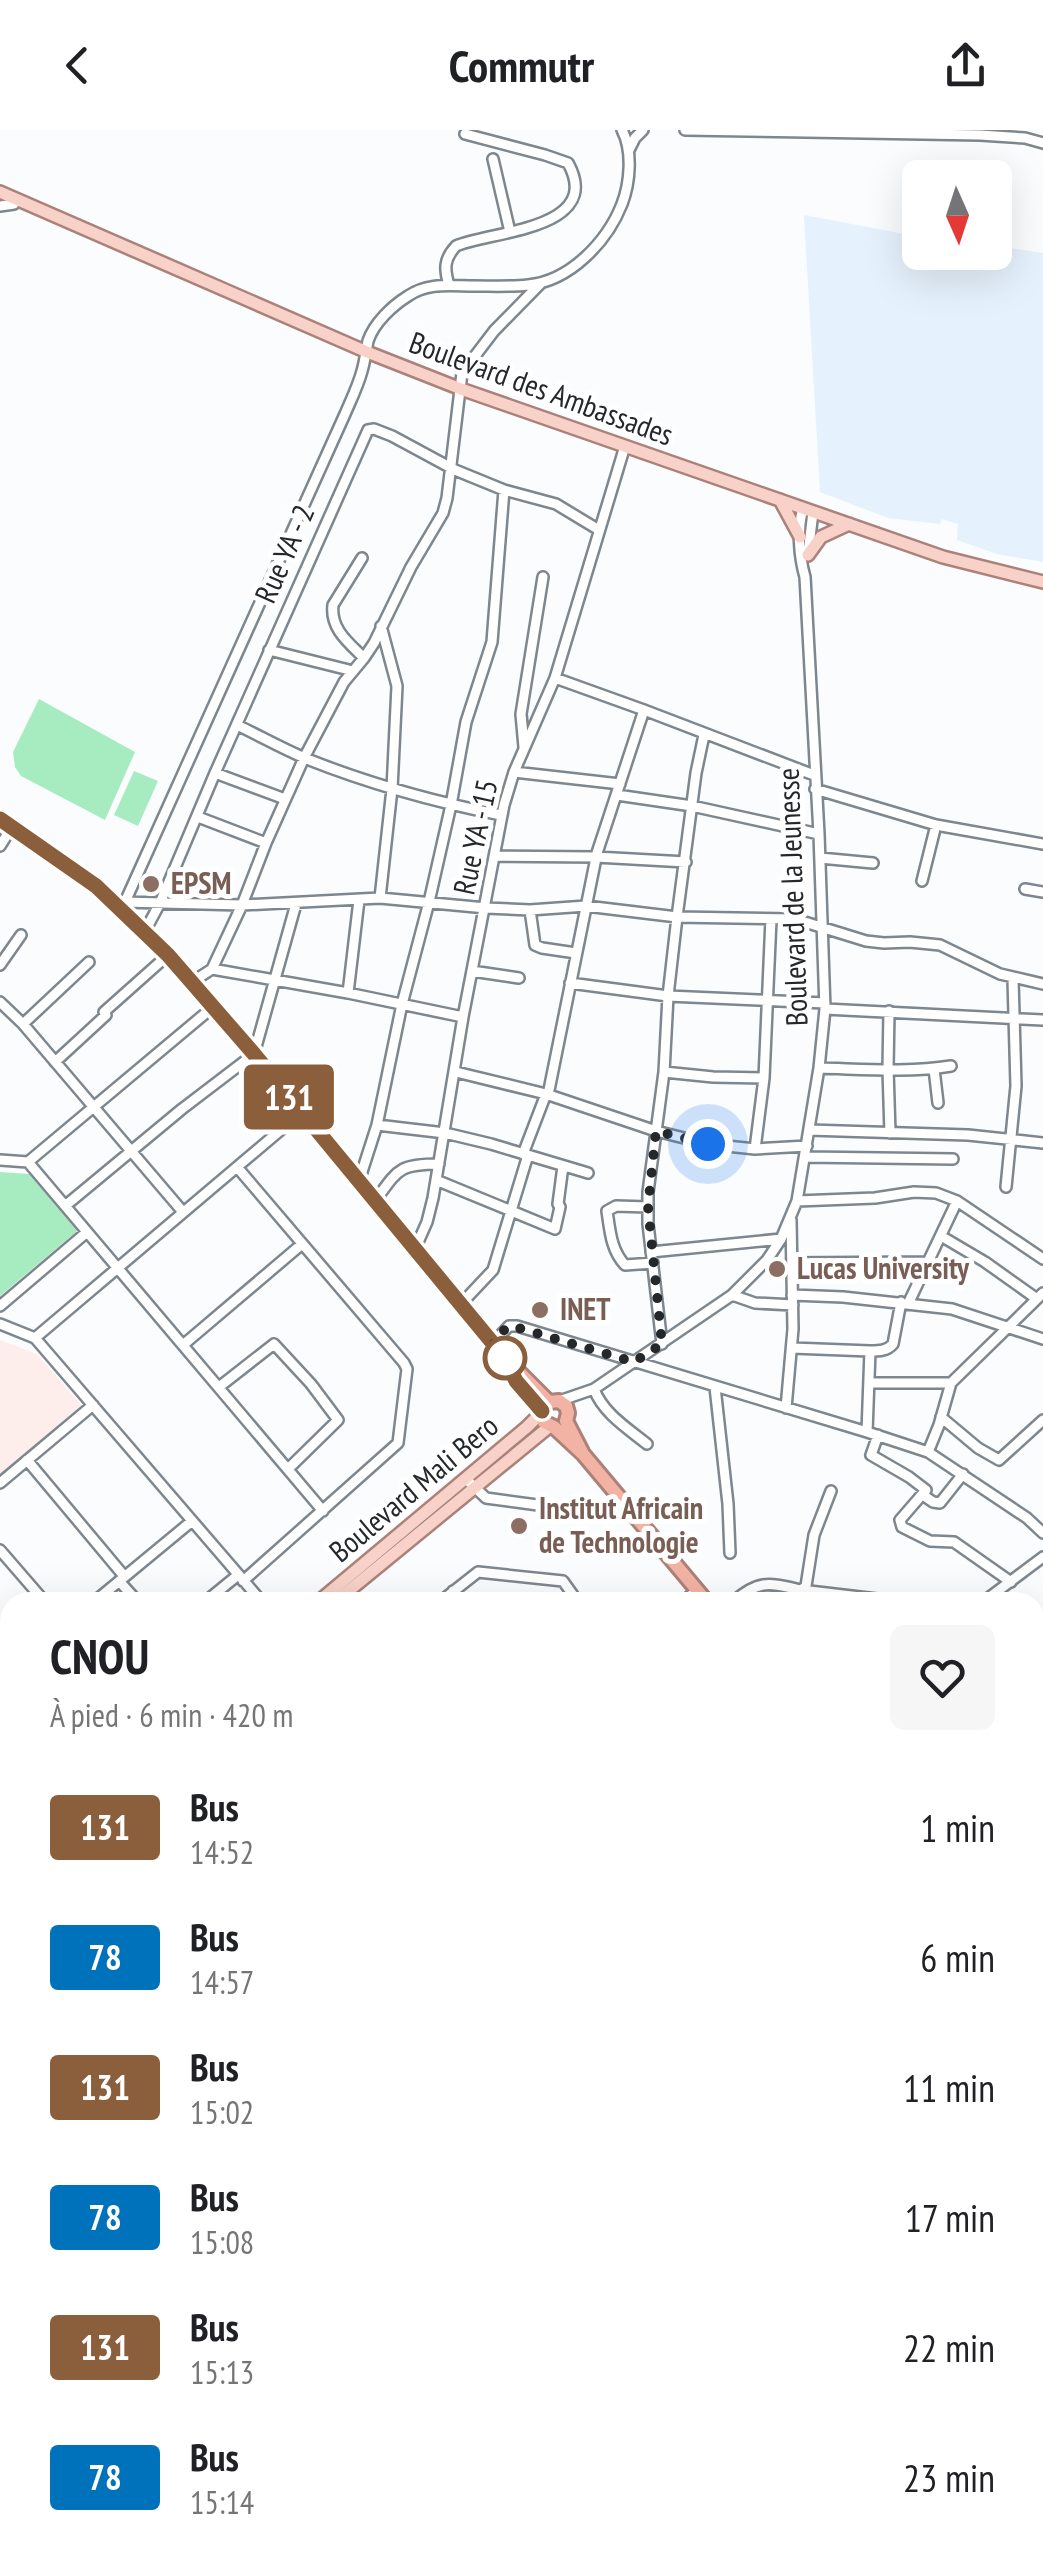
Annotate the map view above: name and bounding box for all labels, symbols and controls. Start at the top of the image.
text: Commutr [449,36,594,94]
icon: back [50,38,105,93]
icon: share [938,38,993,93]
north arrow [902,160,1012,270]
map controls [902,160,1012,270]
street label: Boulevard des Ambassades [404,322,679,453]
street label: Rue YA - 2 [245,498,322,608]
street label: Boulevard de la Jeunesse [768,767,815,1027]
street label: Rue YA - 15 [443,776,506,898]
place label: EPSM [171,863,231,902]
marker: EPSM [140,873,162,895]
line badge: 131 [232,1064,346,1130]
text: 131 [264,1074,314,1120]
your location [683,1119,733,1169]
place label: Lucas University [797,1248,970,1287]
marker: Lucas University [766,1258,788,1280]
place label: INET [560,1289,610,1328]
marker: INET [529,1299,551,1321]
unlabelled marker [484,1337,526,1379]
street label: Boulevard Mali Bero [320,1406,506,1570]
place label: Institut Africain de Technologie [539,1488,703,1561]
marker: Institut Africain de Technologie [508,1515,530,1537]
text: CNOU [50,1625,149,1687]
button: heart [890,1625,995,1730]
text: À pied · 6 min · 420 m [50,1694,293,1736]
text: Bus [190,1782,239,1831]
text: 1 min [920,1803,995,1852]
text: 131 [80,1804,130,1850]
text: 14:52 [190,1831,254,1873]
text: Bus [190,1912,239,1961]
text: 6 min [920,1933,995,1982]
text: 78 [88,1934,122,1980]
text: 14:57 [190,1961,254,2003]
text: Bus [190,2042,239,2091]
text: 11 min [903,2063,995,2112]
text: 131 [80,2064,130,2110]
text: 15:02 [190,2091,254,2133]
text: Bus [190,2172,239,2221]
text: 17 min [905,2193,995,2242]
text: 78 [88,2194,122,2240]
text: 15:08 [190,2221,254,2263]
text: Bus [190,2302,239,2351]
text: 22 min [903,2323,995,2372]
text: 131 [80,2324,130,2370]
text: 15:13 [190,2351,254,2393]
text: Bus [190,2432,239,2481]
text: 23 min [903,2453,995,2502]
text: 78 [88,2454,122,2500]
text: 15:14 [190,2481,254,2523]

